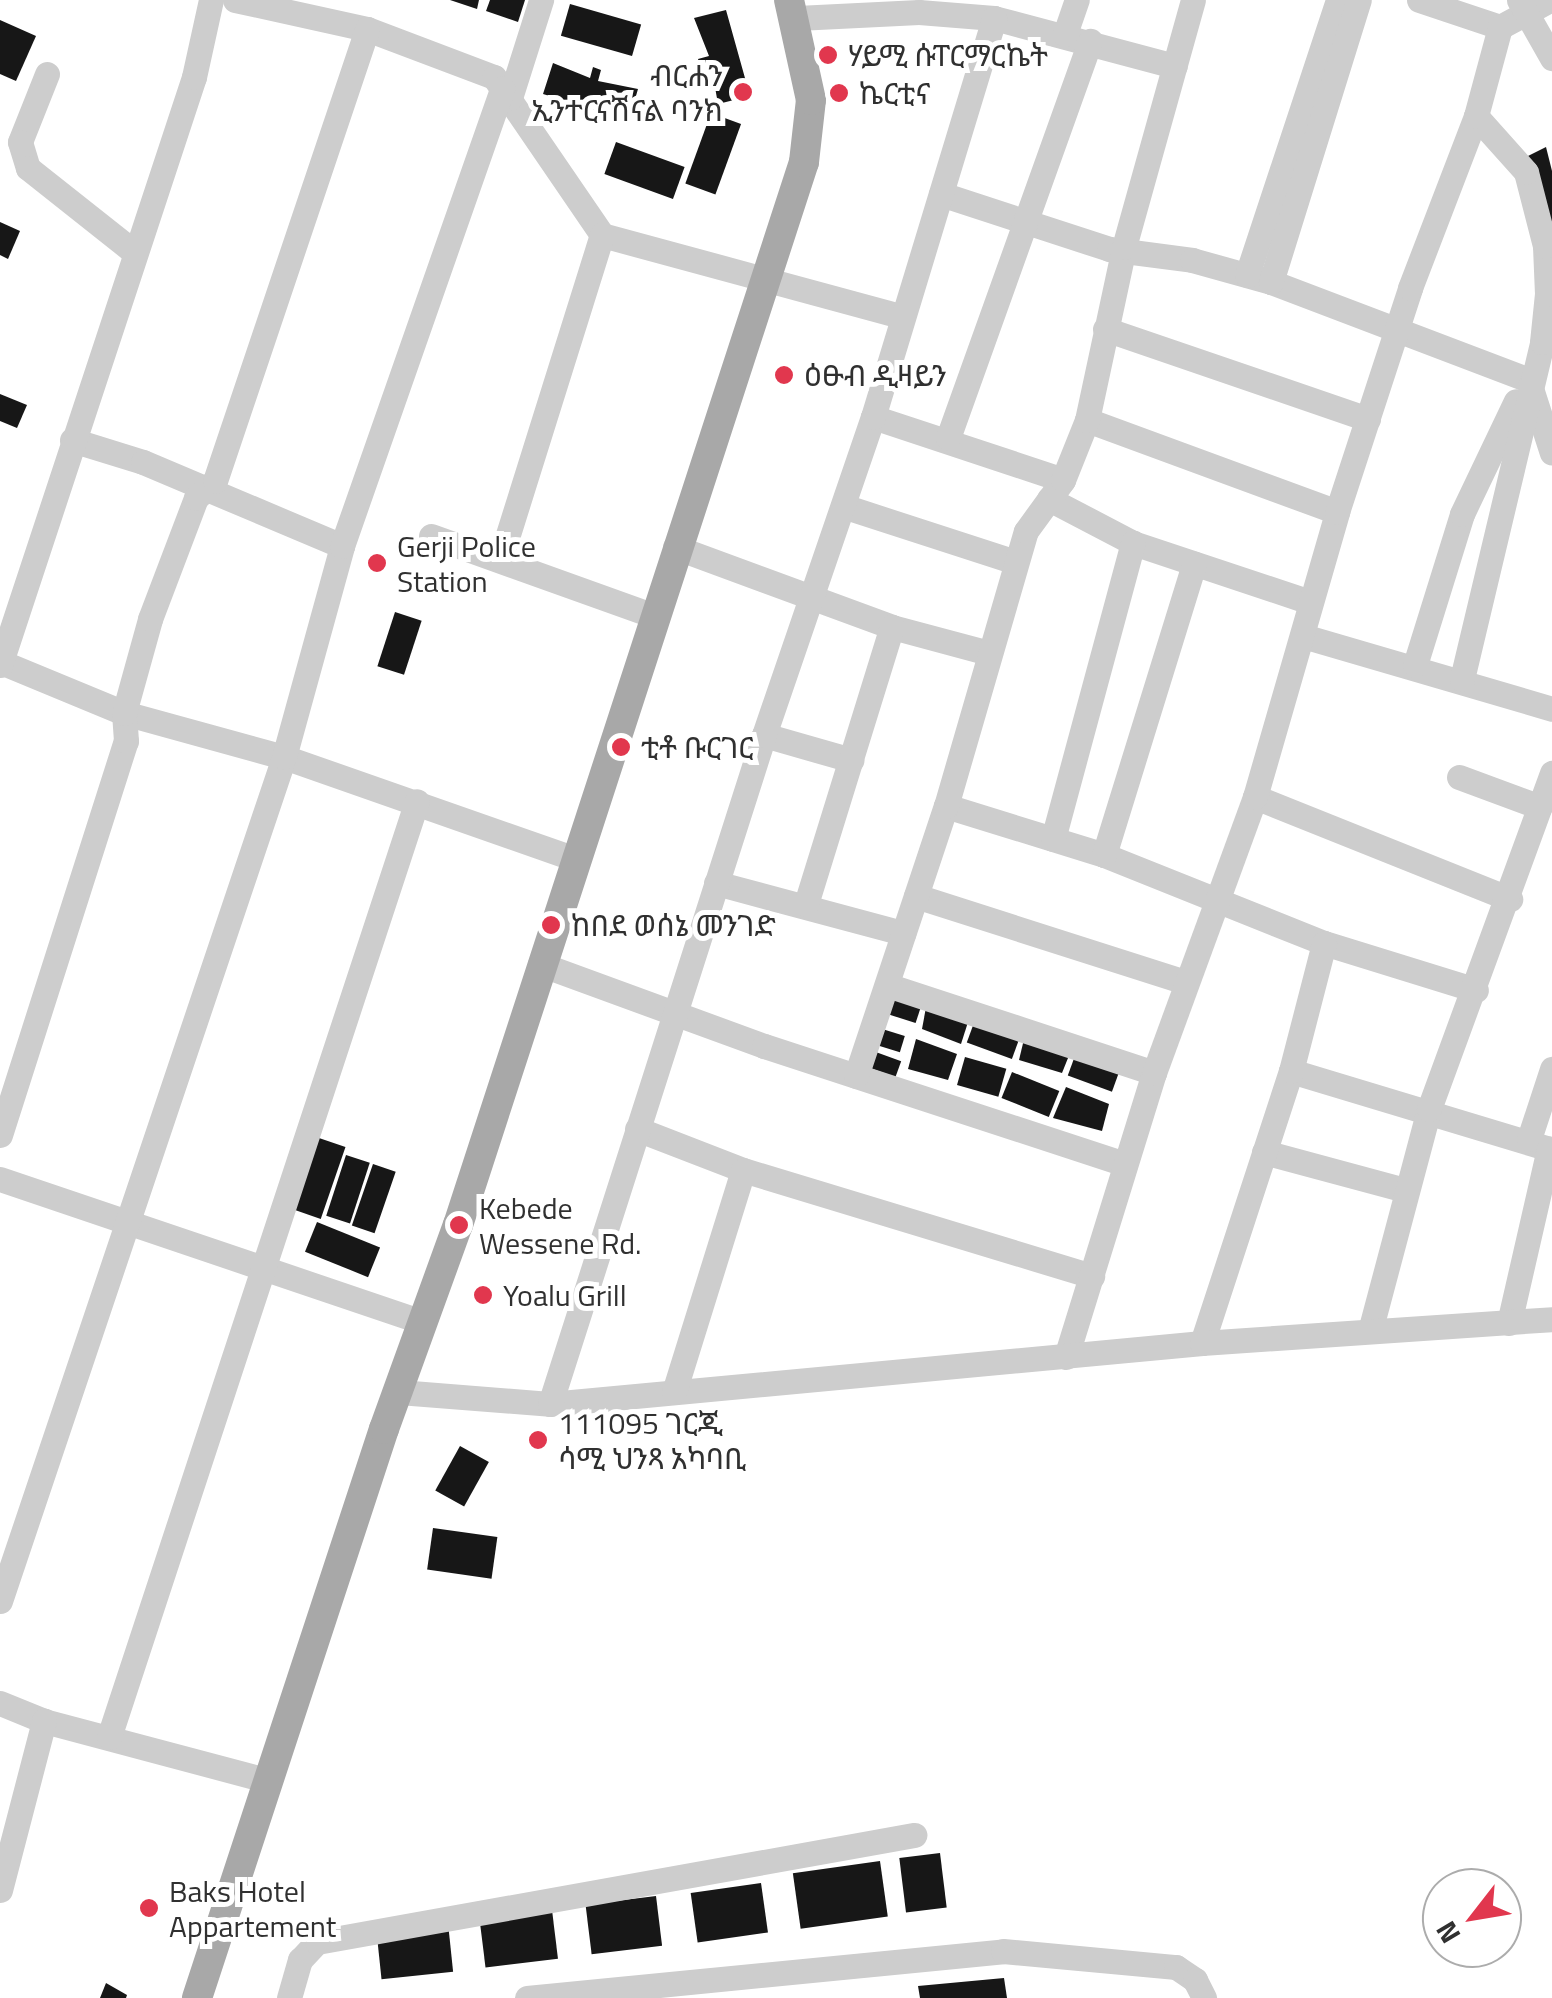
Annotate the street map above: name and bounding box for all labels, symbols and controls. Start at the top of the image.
place label: ሃይሚ ሱፐርማርኬት [848,37,1048,73]
marker: ሃይሚ ሱፐርማርኬት [817,44,839,66]
place label: ብርሐን ኢንተርናሽናል ባንክ [531,57,723,128]
place label: ኬርቲና [859,75,931,111]
marker: ብርሐን ኢንተርናሽናል ባንክ [732,81,754,103]
marker: ኬርቲና [828,82,850,104]
place label: ዕፁብ ዲዛይን [804,357,947,393]
marker: ዕፁብ ዲዛይን [773,364,795,386]
place label: Gerji Police Station [397,528,536,598]
marker: Gerji Police Station [366,552,388,574]
place label: ቲቶ ቡርገር [641,729,754,765]
marker: ቲቶ ቡርገር [610,736,632,758]
place label: ከበደ ወሰኔ መንገድ [571,907,776,943]
marker: ከበደ ወሰኔ መንገድ [540,914,562,936]
place label: Kebede Wessene Rd. [479,1190,642,1260]
marker: Kebede Wessene Rd. [448,1214,470,1236]
place label: Yoalu Grill [503,1277,627,1313]
marker: Yoalu Grill [472,1284,494,1306]
place label: 111095 ገርጂ ሳሚ ህንጻ አካባቢ [558,1405,746,1476]
marker: 111095 ገርጂ ሳሚ ህንጻ አካባቢ [527,1429,549,1451]
north arrow [1422,1868,1522,1968]
place label: Baks Hotel Appartement [169,1873,336,1944]
marker: Baks Hotel Appartement [138,1897,160,1919]
text: N [1424,1913,1471,1952]

